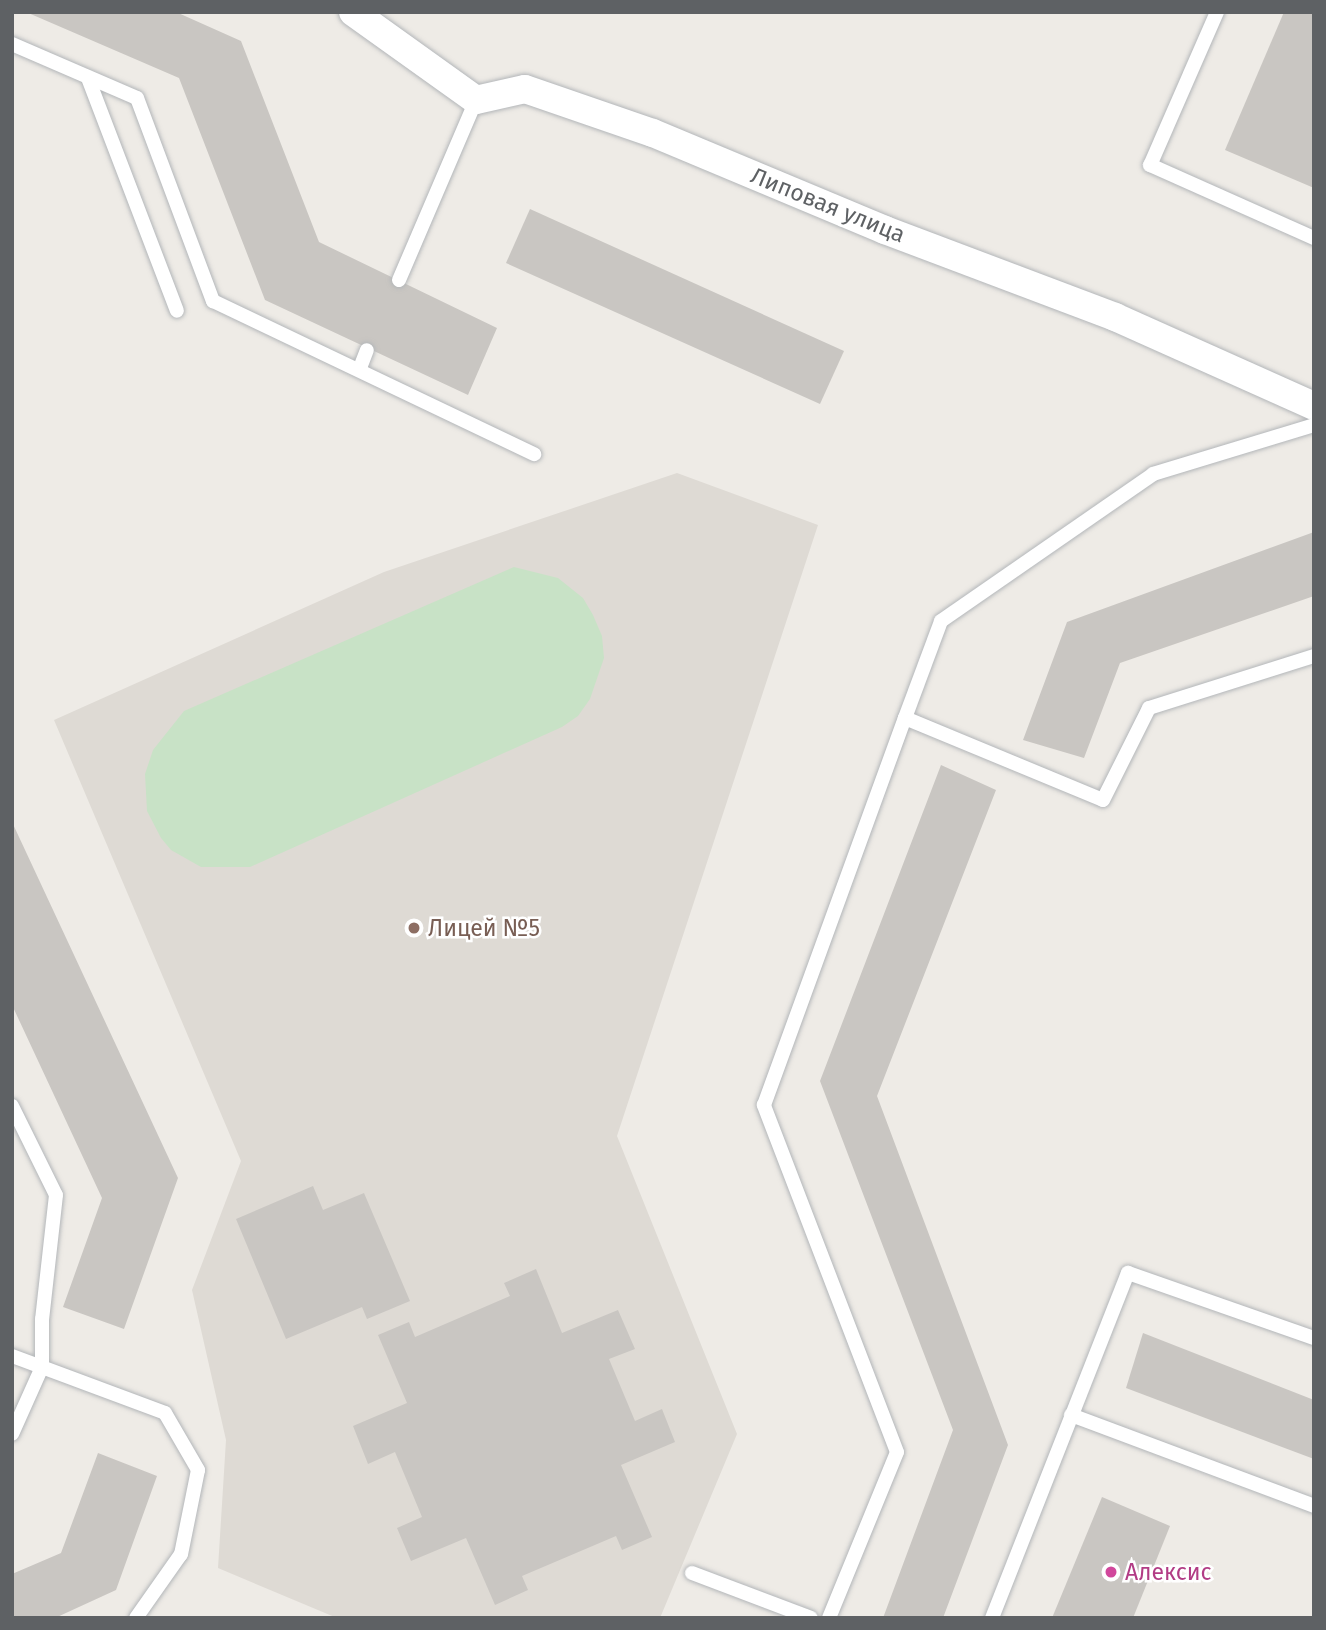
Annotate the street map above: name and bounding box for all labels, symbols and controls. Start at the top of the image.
street label: Липовая улица [747,161,909,249]
place label: Лицей №5 [428,914,540,942]
marker: Лицей №5 [406,920,422,936]
place label: Алексис [1125,1558,1211,1586]
marker: Алексис [1103,1564,1119,1580]

